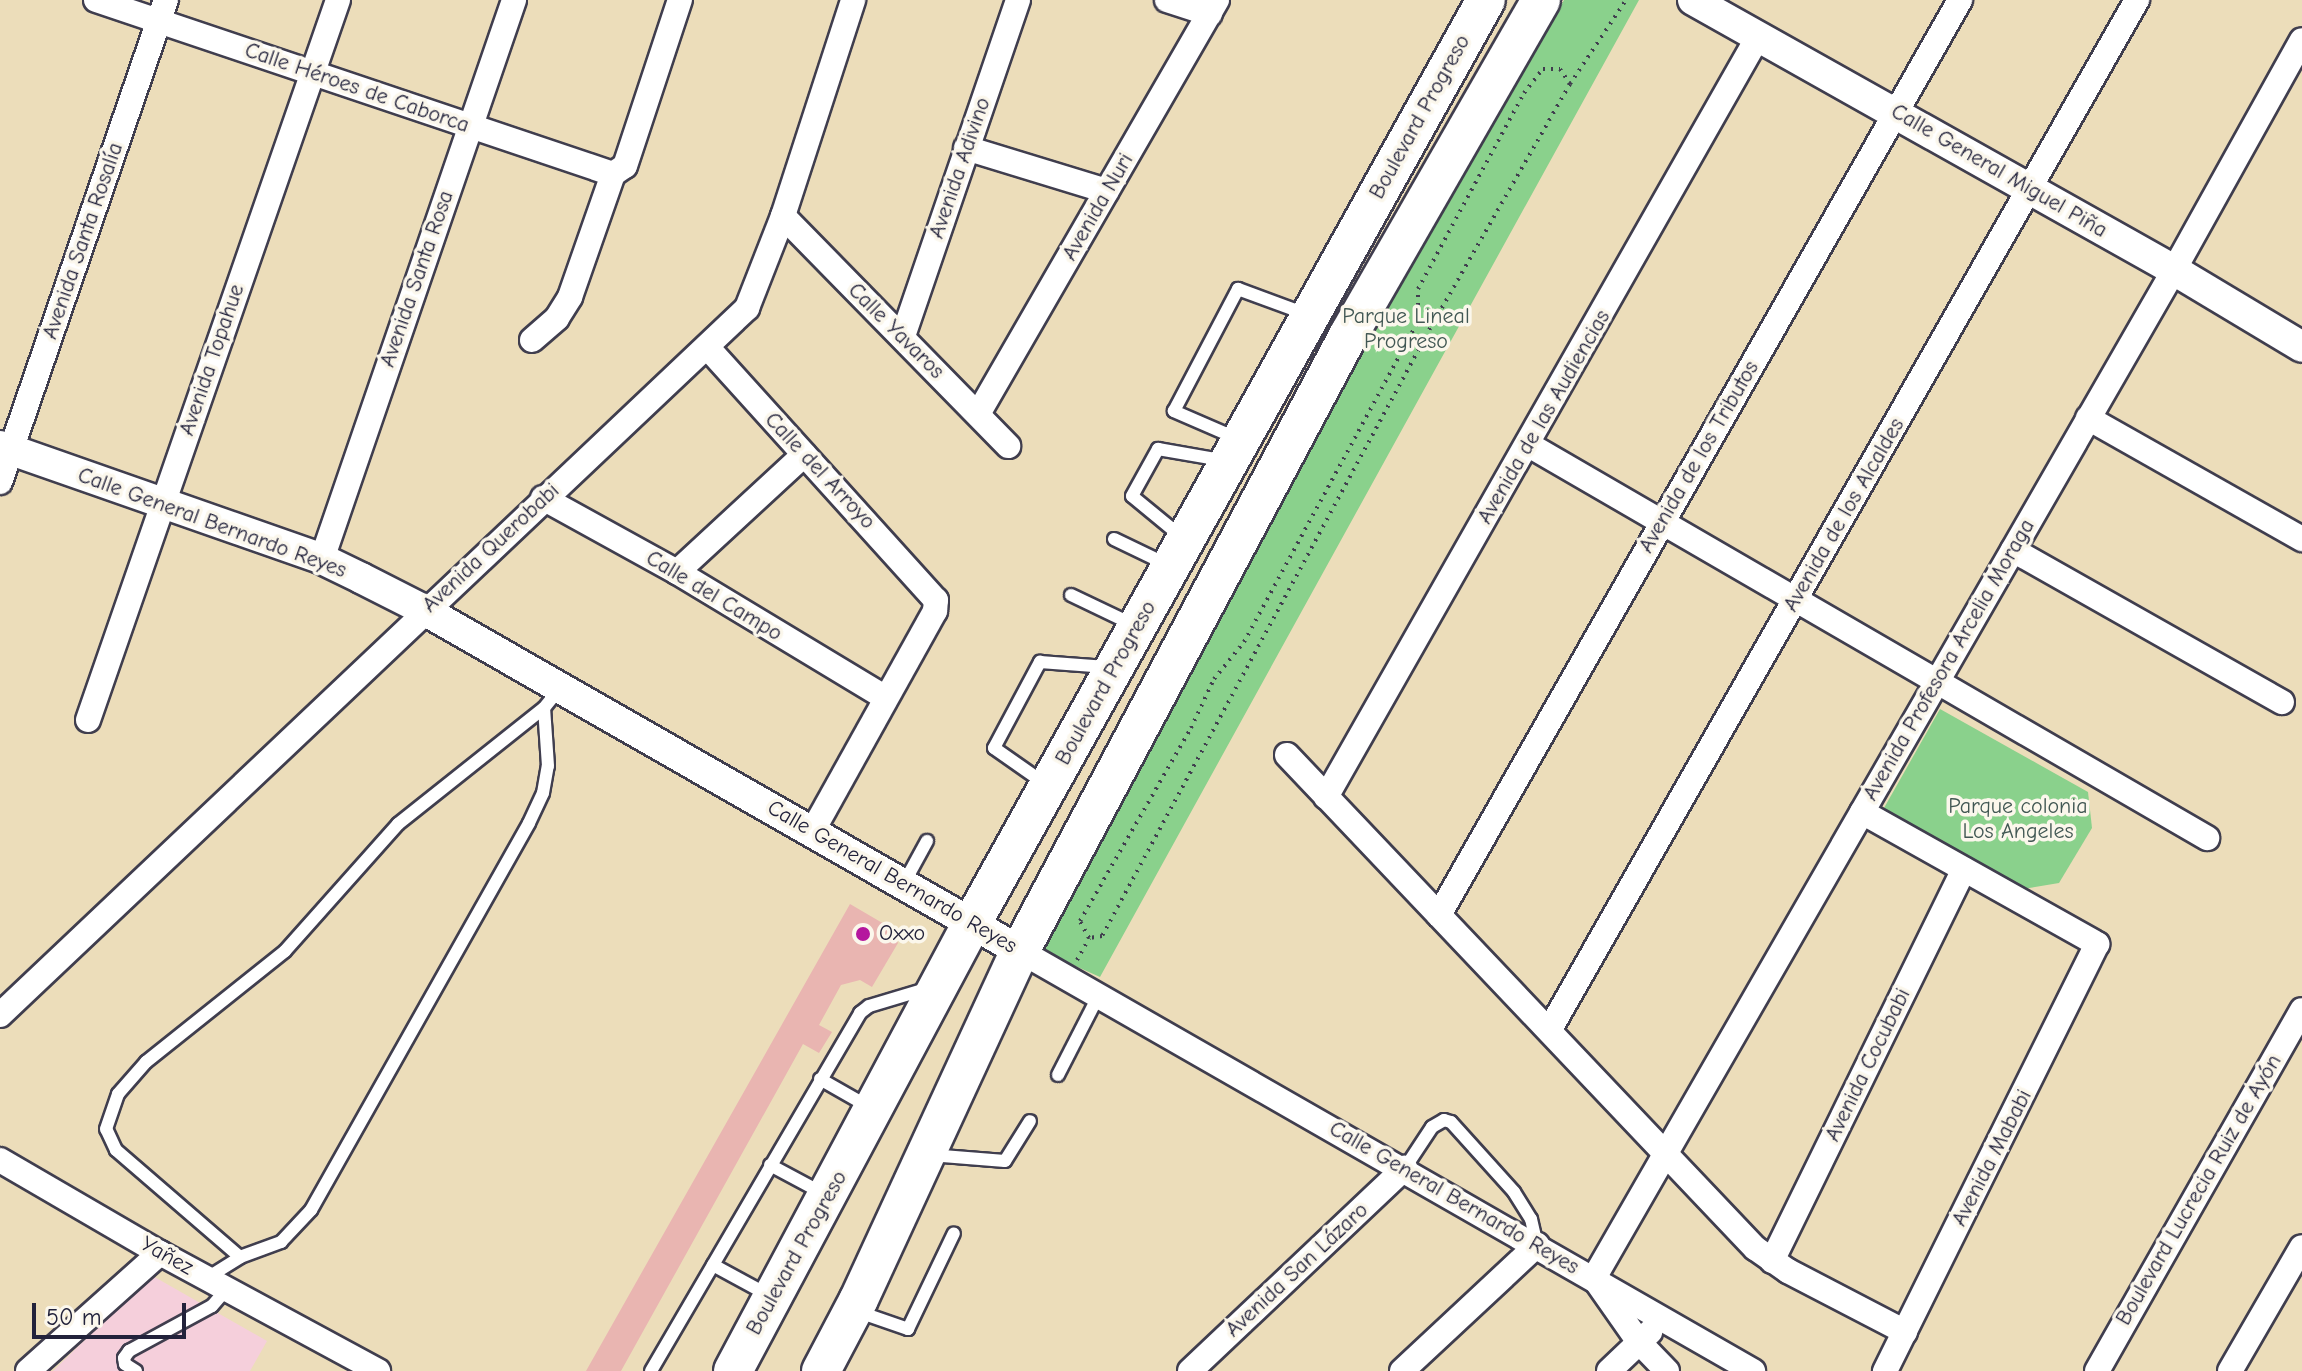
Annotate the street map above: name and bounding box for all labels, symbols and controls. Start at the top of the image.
street label: Boulevard Progreso [1364,30,1476,204]
street label: Calle Héroes de Caborca [241,37,473,139]
street label: Avenida Adivino [924,94,996,242]
street label: Calle General Miguel Piña [1886,98,2112,244]
street label: Avenida Santa Rosalía [37,139,129,343]
street label: Avenida Nuri [1057,149,1139,265]
street label: Avenida Santa Rosa [374,187,460,371]
street label: Calle Yavaros [842,277,950,385]
street label: Avenida Topahue [174,281,250,439]
park label: Parque Lineal Progreso [1342,303,1470,354]
street label: Avenida de las Audiencias [1472,305,1616,529]
street label: Avenida de los Tributos [1633,356,1765,558]
street label: Calle del Arroyo [759,407,881,535]
street label: Avenida de los Alcaldes [1778,414,1910,616]
street label: Calle General Bernardo Reyes [74,462,350,584]
street label: Avenida Querobabi [417,478,565,618]
street label: Avenida Profesora Arcelia Moraga [1857,515,2041,805]
street label: Calle del Campo [641,545,787,647]
street label: Boulevard Progreso [1050,596,1162,770]
park label: Parque colonia Los Angeles [1948,793,2088,844]
street label: Calle General Bernardo Reyes [762,795,1022,959]
place label: Oxxo [879,921,925,947]
marker: Oxxo [854,925,872,943]
street label: Avenida Cocubabi [1820,984,1916,1146]
street label: Boulevard Lucrecia Ruiz de Ayón [2111,1050,2287,1330]
street label: Avenida Mababi [1946,1085,2038,1231]
street label: Calle General Bernardo Reyes [1324,1116,1584,1280]
street label: Boulevard Progreso [741,1166,853,1340]
street label: Avenida San Lázaro [1220,1197,1374,1343]
street label: Yañez [136,1231,198,1281]
scale bar [36,1287,190,1337]
text: 50 m [46,1303,102,1331]

